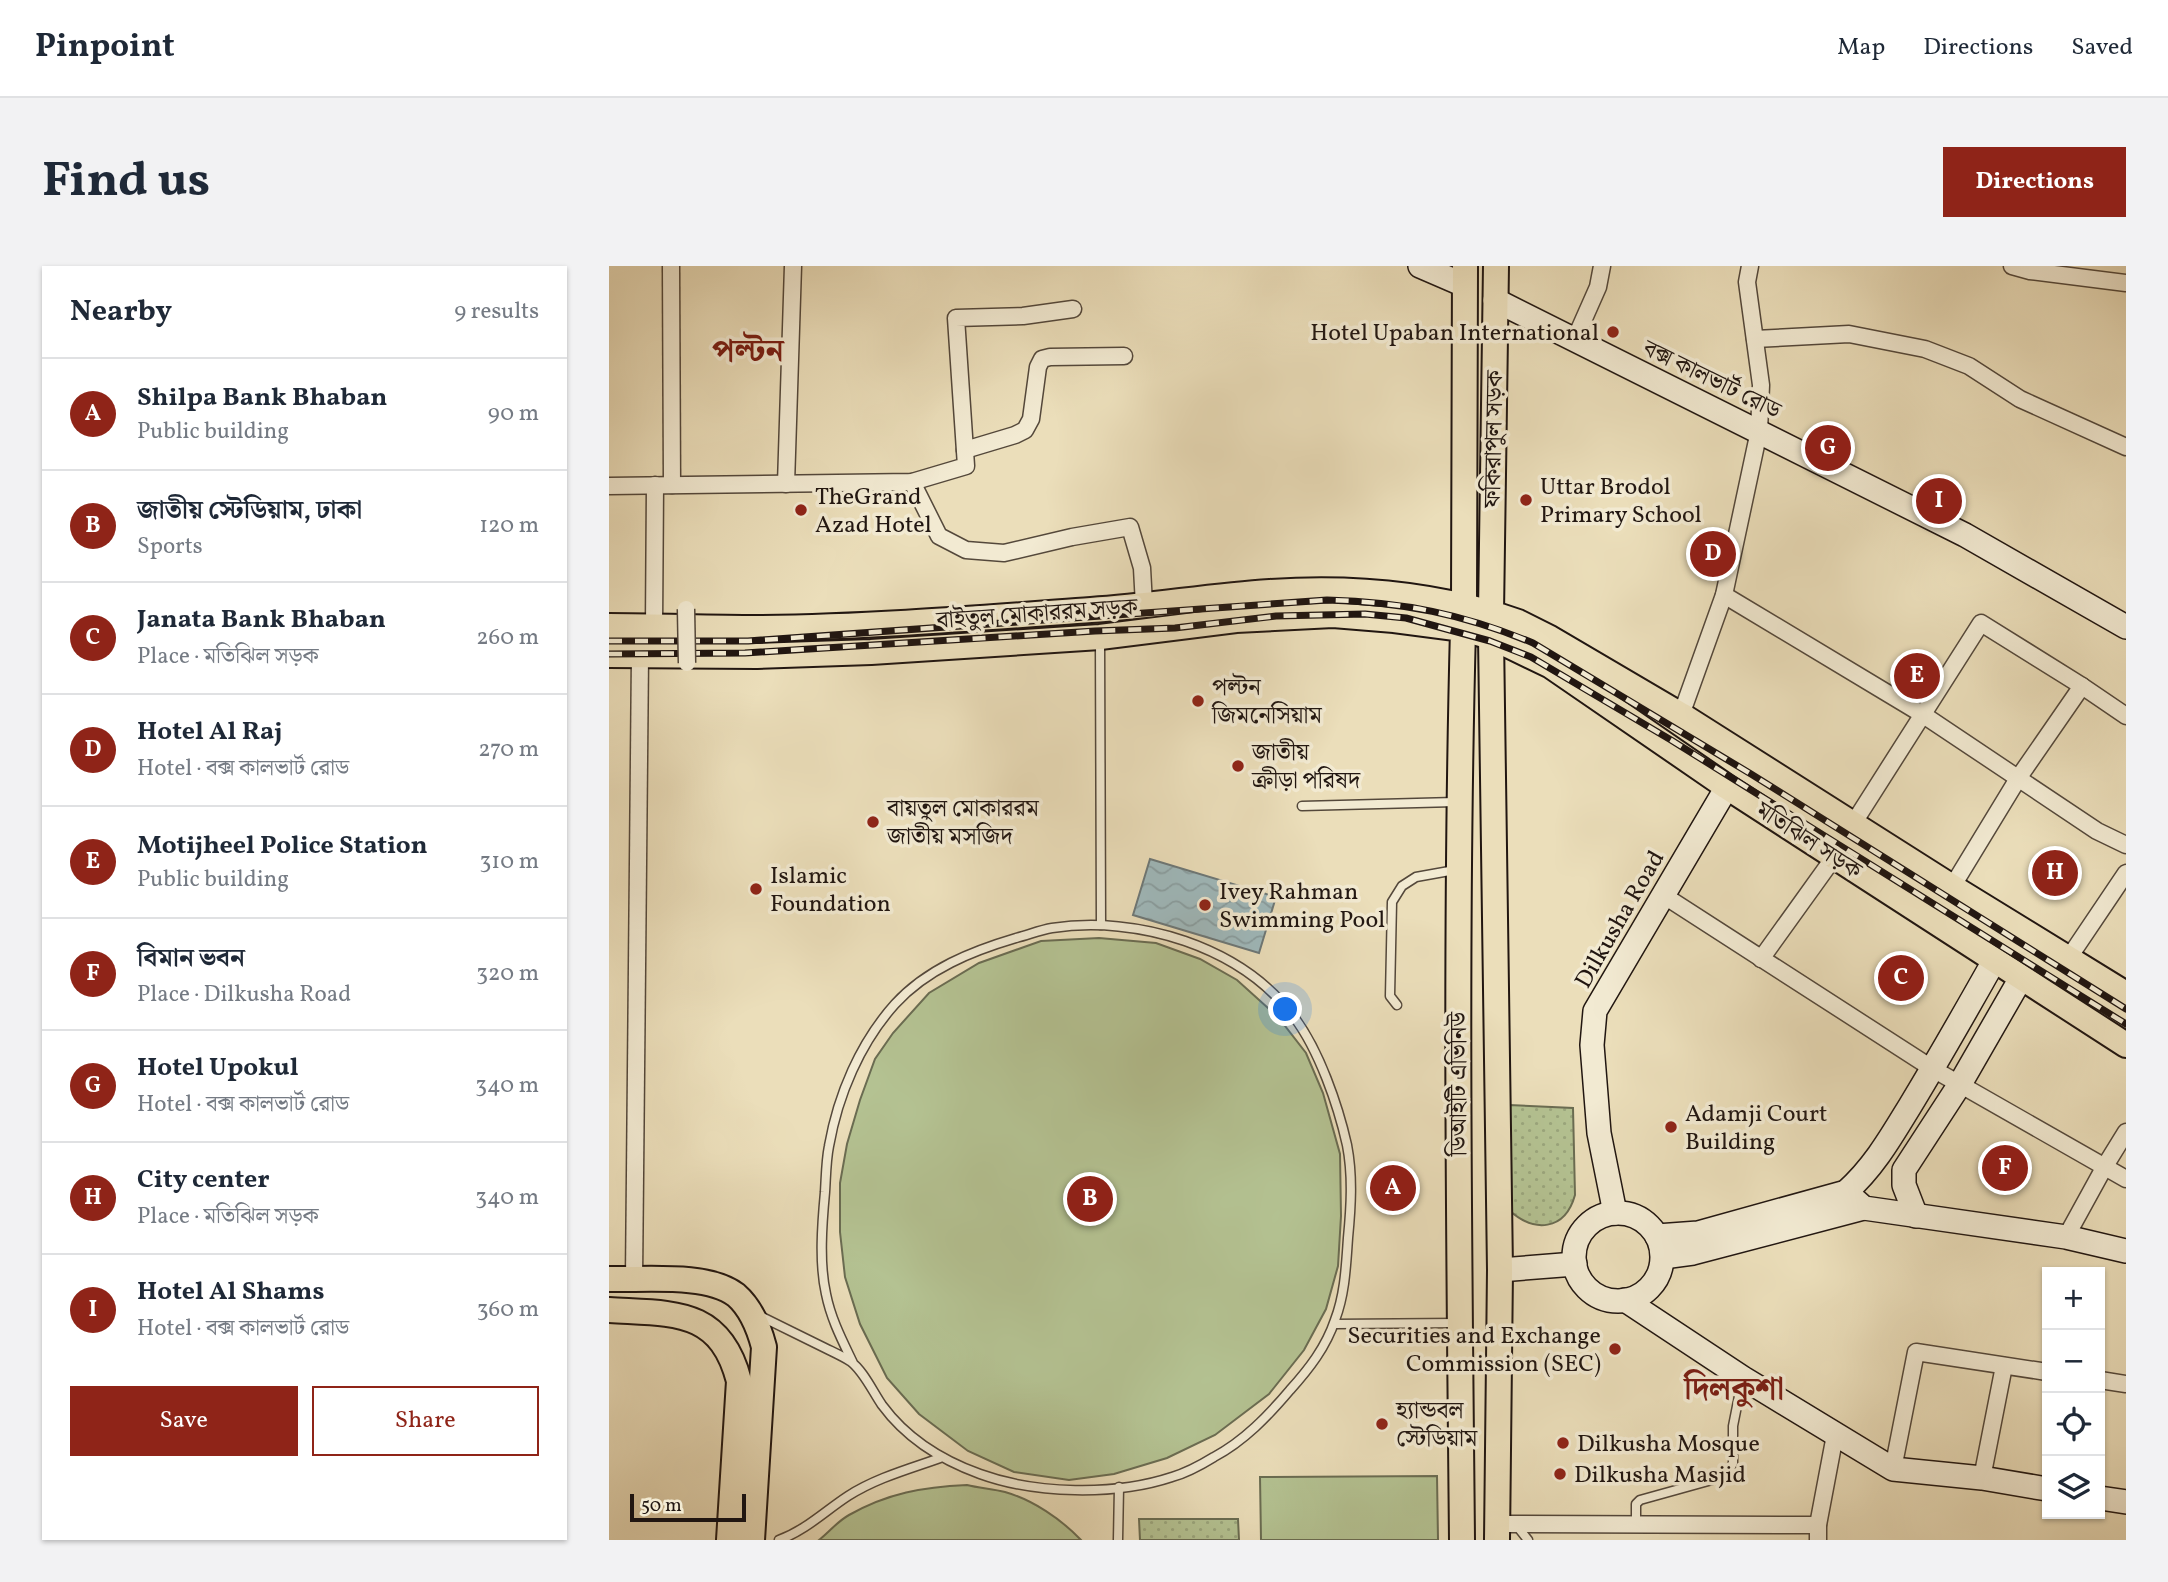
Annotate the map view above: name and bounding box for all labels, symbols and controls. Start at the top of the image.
text: Pinpoint [35,25,175,71]
text: Map [1837,31,1885,65]
text: Directions [1923,31,2033,65]
text: Saved [2071,31,2133,65]
button: Directions [1943,147,2126,217]
text: Find us [42,148,210,217]
text: Nearby [70,291,172,333]
text: 9 results [454,296,539,328]
place label: Hotel Upaban International [1310,317,1599,351]
marker: Hotel Upaban International [1605,324,1621,340]
district label: পল্টন [712,331,786,375]
street label: বক্স কালভার্ট রোড [1636,332,1787,429]
street label: ফকিরাপুল সড়ক [1477,369,1513,509]
text: Shilpa Bank Bhaban [137,380,387,416]
text: A [85,398,101,430]
text: 90 m [488,398,539,430]
text: Public building [137,416,289,448]
pin: G [1805,422,1851,474]
place label: Uttar Brodol Primary School [1540,471,1702,533]
pin: I [1916,475,1962,527]
place label: TheGrand Azad Hotel [815,481,932,543]
marker: Uttar Brodol Primary School [1518,492,1534,508]
text: জাতীয় স্টেডিয়াম, ঢাকা [137,493,362,529]
marker: TheGrand Azad Hotel [793,502,809,518]
text: B [85,510,101,542]
text: 120 m [479,510,539,542]
pin: D [1690,528,1736,580]
text: Sports [137,531,203,563]
street label: বাইতুল মোকাররম সড়ক [935,591,1140,639]
text: Janata Bank Bhaban [137,602,386,638]
text: C [86,622,100,654]
text: 260 m [476,622,539,654]
text: Place · মতিঝিল সড়ক [137,641,319,673]
pin: E [1894,650,1940,702]
place label: পল্টন জিমনেসিয়াম [1211,672,1323,734]
marker: পল্টন জিমনেসিয়াম [1190,693,1206,709]
text: Hotel Al Raj [137,714,282,750]
text: D [85,734,101,766]
text: 270 m [478,734,539,766]
place label: জাতীয় ক্রীড়া পরিষদ [1251,737,1361,799]
text: Hotel · বক্স কালভার্ট রোড [137,753,349,785]
marker: জাতীয় ক্রীড়া পরিষদ [1230,758,1246,774]
place label: বায়তুল মোকাররম জাতীয় মসজিদ [886,793,1040,855]
street label: মতিঝিল সড়ক [1747,794,1869,889]
marker: বায়তুল মোকাররম জাতীয় মসজিদ [865,814,881,830]
text: Motijheel Police Station [137,828,428,864]
street label: Dilkusha Road [1567,845,1674,995]
text: E [86,846,100,878]
text: 310 m [479,846,539,878]
pin: H [2032,847,2078,899]
place label: Islamic Foundation [770,860,891,922]
text: Public building [137,864,289,896]
place label: Ivey Rahman Swimming Pool [1219,876,1385,938]
marker: Islamic Foundation [748,881,764,897]
marker: Ivey Rahman Swimming Pool [1197,897,1213,913]
text: বিমান ভবন [137,941,245,977]
pin: C [1878,952,1924,1004]
text: F [86,958,100,990]
text: 320 m [476,958,539,990]
text: Place · Dilkusha Road [137,979,351,1011]
your location [1268,992,1302,1026]
street label: ডিআইটি এভিনিউ [1443,1011,1477,1157]
text: Hotel Upokul [137,1050,299,1086]
text: G [85,1070,101,1102]
text: 340 m [475,1070,539,1102]
text: Hotel · বক্স কালভার্ট রোড [137,1089,349,1121]
place label: Adamji Court Building [1685,1098,1827,1160]
marker: Adamji Court Building [1663,1119,1679,1135]
pin: F [1982,1142,2028,1194]
text: City center [137,1162,270,1198]
pin: A [1370,1162,1416,1214]
pin: B [1067,1173,1113,1225]
text: H [84,1182,102,1214]
text: 340 m [475,1182,539,1214]
text: Place · মতিঝিল সড়ক [137,1201,319,1233]
map controls [2042,1267,2105,1519]
button: + [2042,1267,2105,1330]
text: Hotel Al Shams [137,1274,324,1310]
text: I [89,1294,97,1326]
text: 360 m [477,1294,539,1326]
text: Hotel · বক্স কালভার্ট রোড [137,1313,349,1345]
place label: Securities and Exchange Commission (SEC) [1347,1320,1601,1382]
button: − [2042,1330,2105,1393]
marker: Securities and Exchange Commission (SEC) [1607,1341,1623,1357]
district label: দিলকুশা [1682,1369,1784,1413]
button: Save [70,1386,298,1456]
button: Share [312,1386,539,1456]
button: locate [2042,1393,2105,1456]
place label: হ্যান্ডবল স্টেডিয়াম [1395,1395,1478,1457]
marker: হ্যান্ডবল স্টেডিয়াম [1374,1416,1390,1432]
place label: Dilkusha Mosque [1577,1428,1760,1462]
marker: Dilkusha Mosque [1555,1435,1571,1451]
button: layers [2042,1456,2105,1519]
place label: Dilkusha Masjid [1574,1459,1746,1493]
marker: Dilkusha Masjid [1552,1466,1568,1482]
scale bar [630,1491,745,1523]
text: 50 m [641,1493,682,1519]

